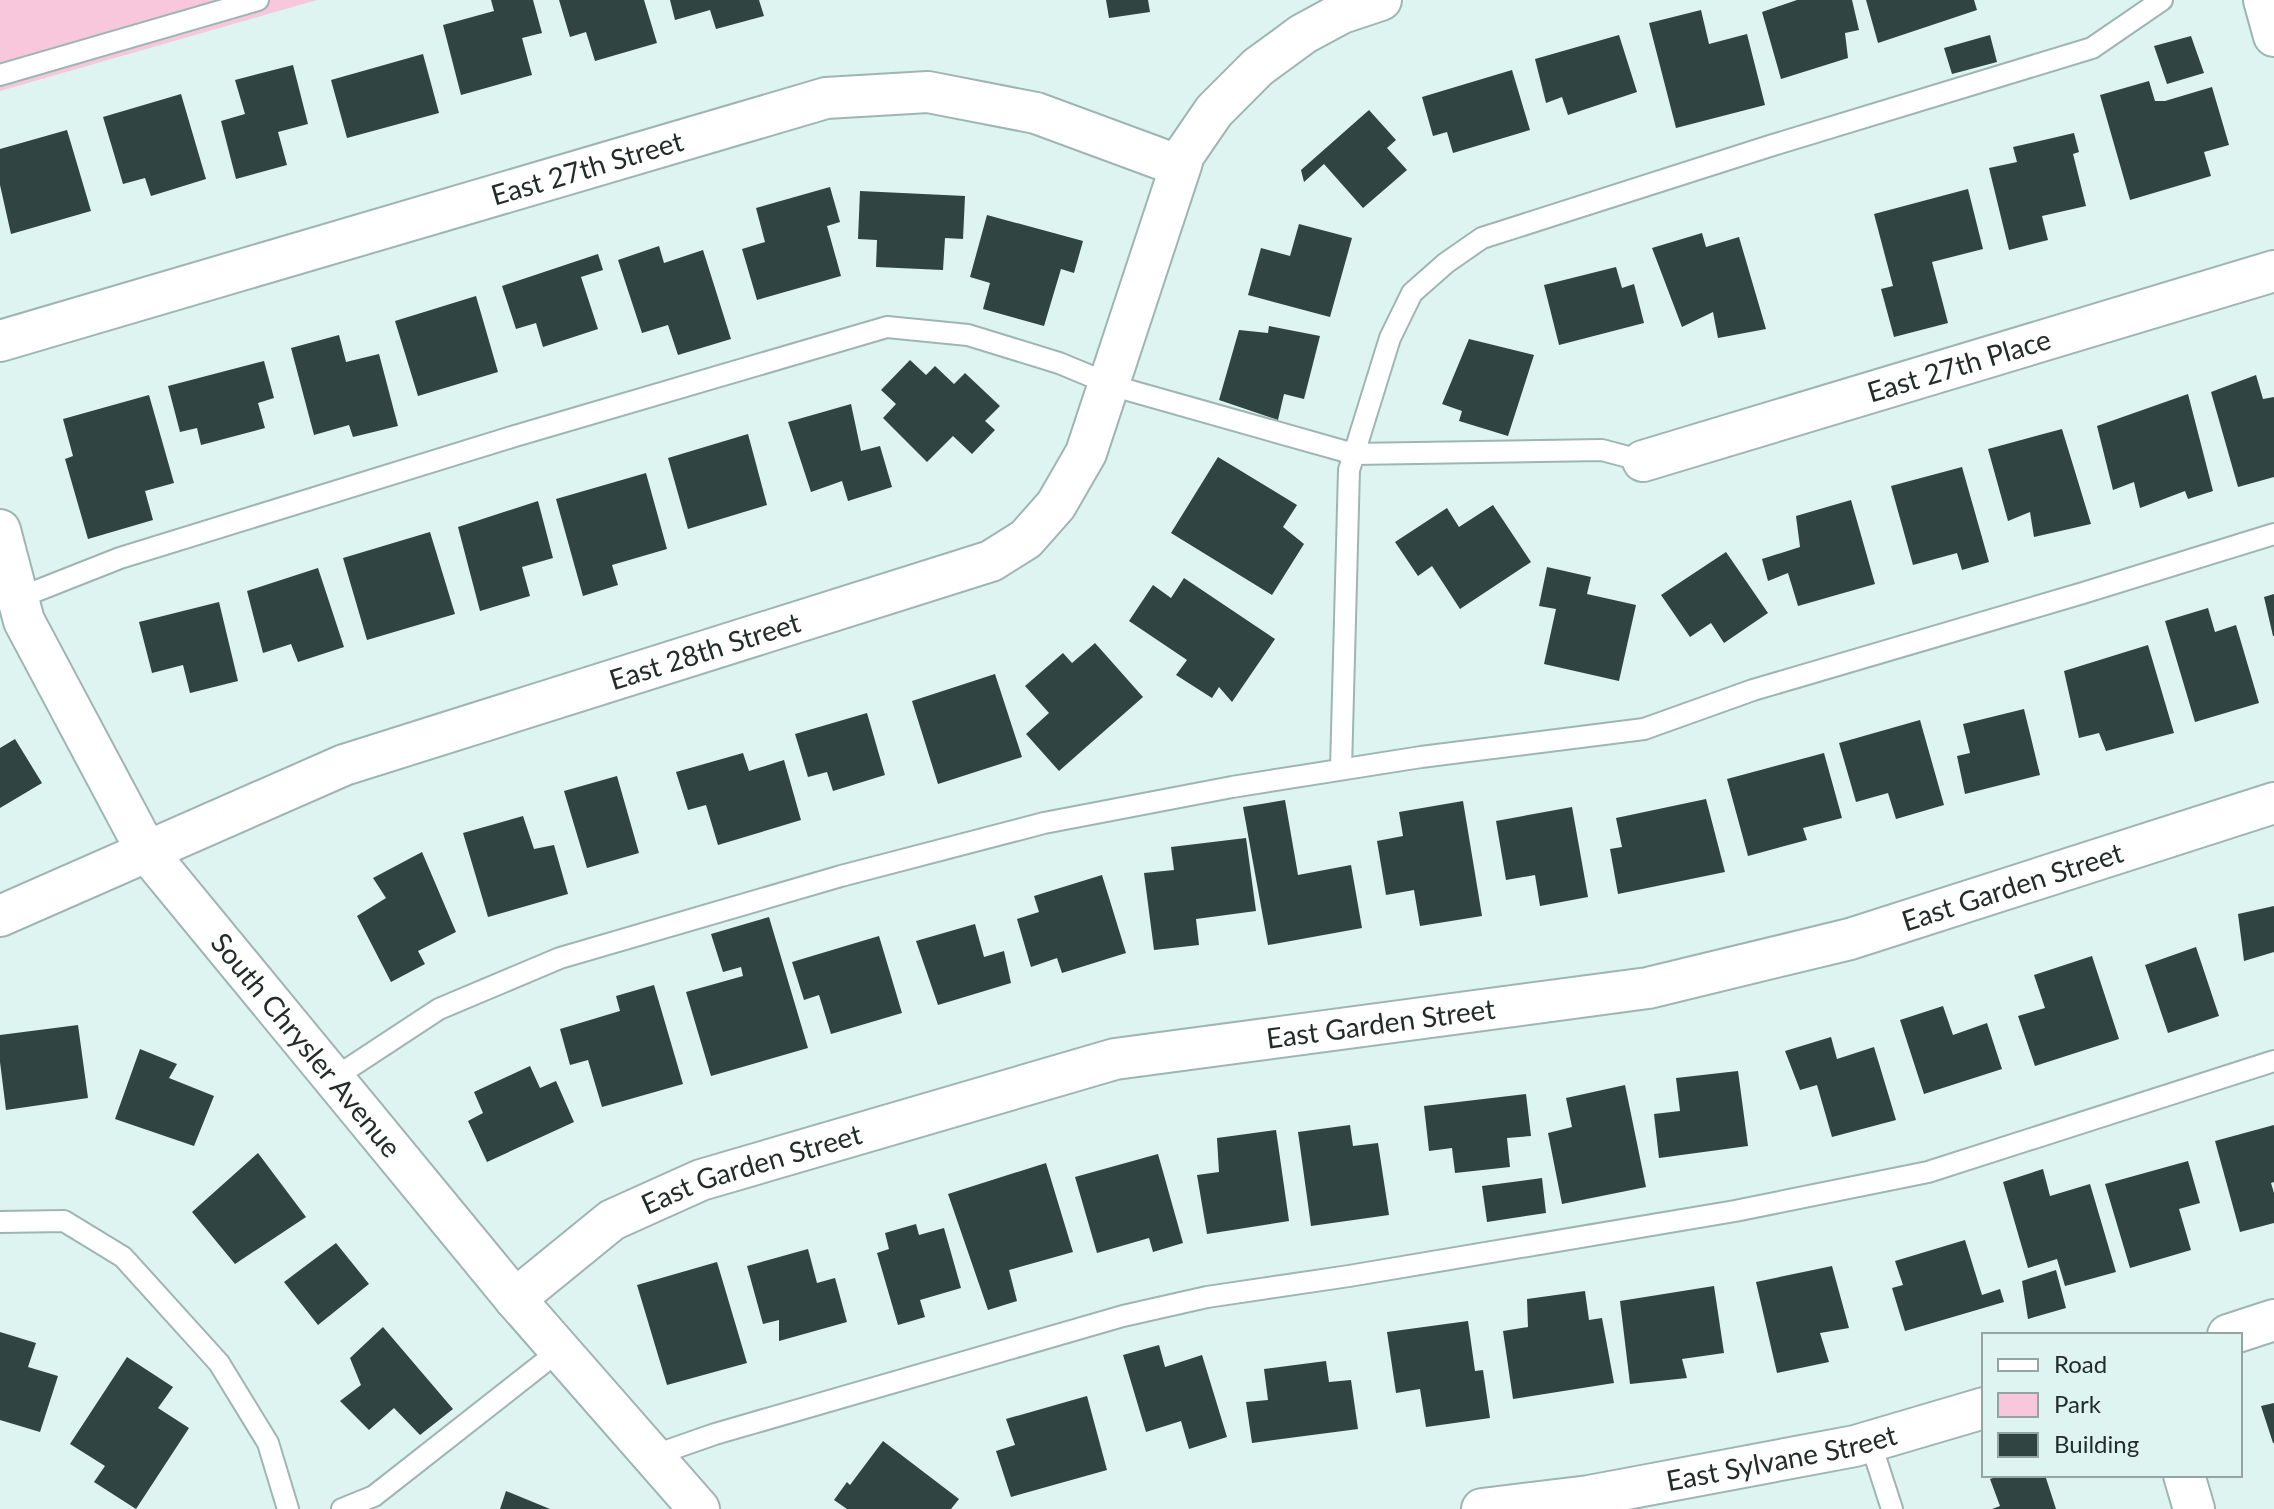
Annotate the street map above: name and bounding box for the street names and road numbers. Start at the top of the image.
street label: East 27th Street [487,123,687,212]
street label: East 27th Place [1863,321,2054,409]
street label: East 28th Street [605,604,804,696]
street label: East Garden Street [1897,835,2127,937]
street label: South Chrysler Avenue [205,925,409,1164]
street label: East Garden Street [1264,991,1497,1055]
street label: East Garden Street [635,1116,865,1221]
street label: East Sylvane Street [1663,1417,1900,1497]

